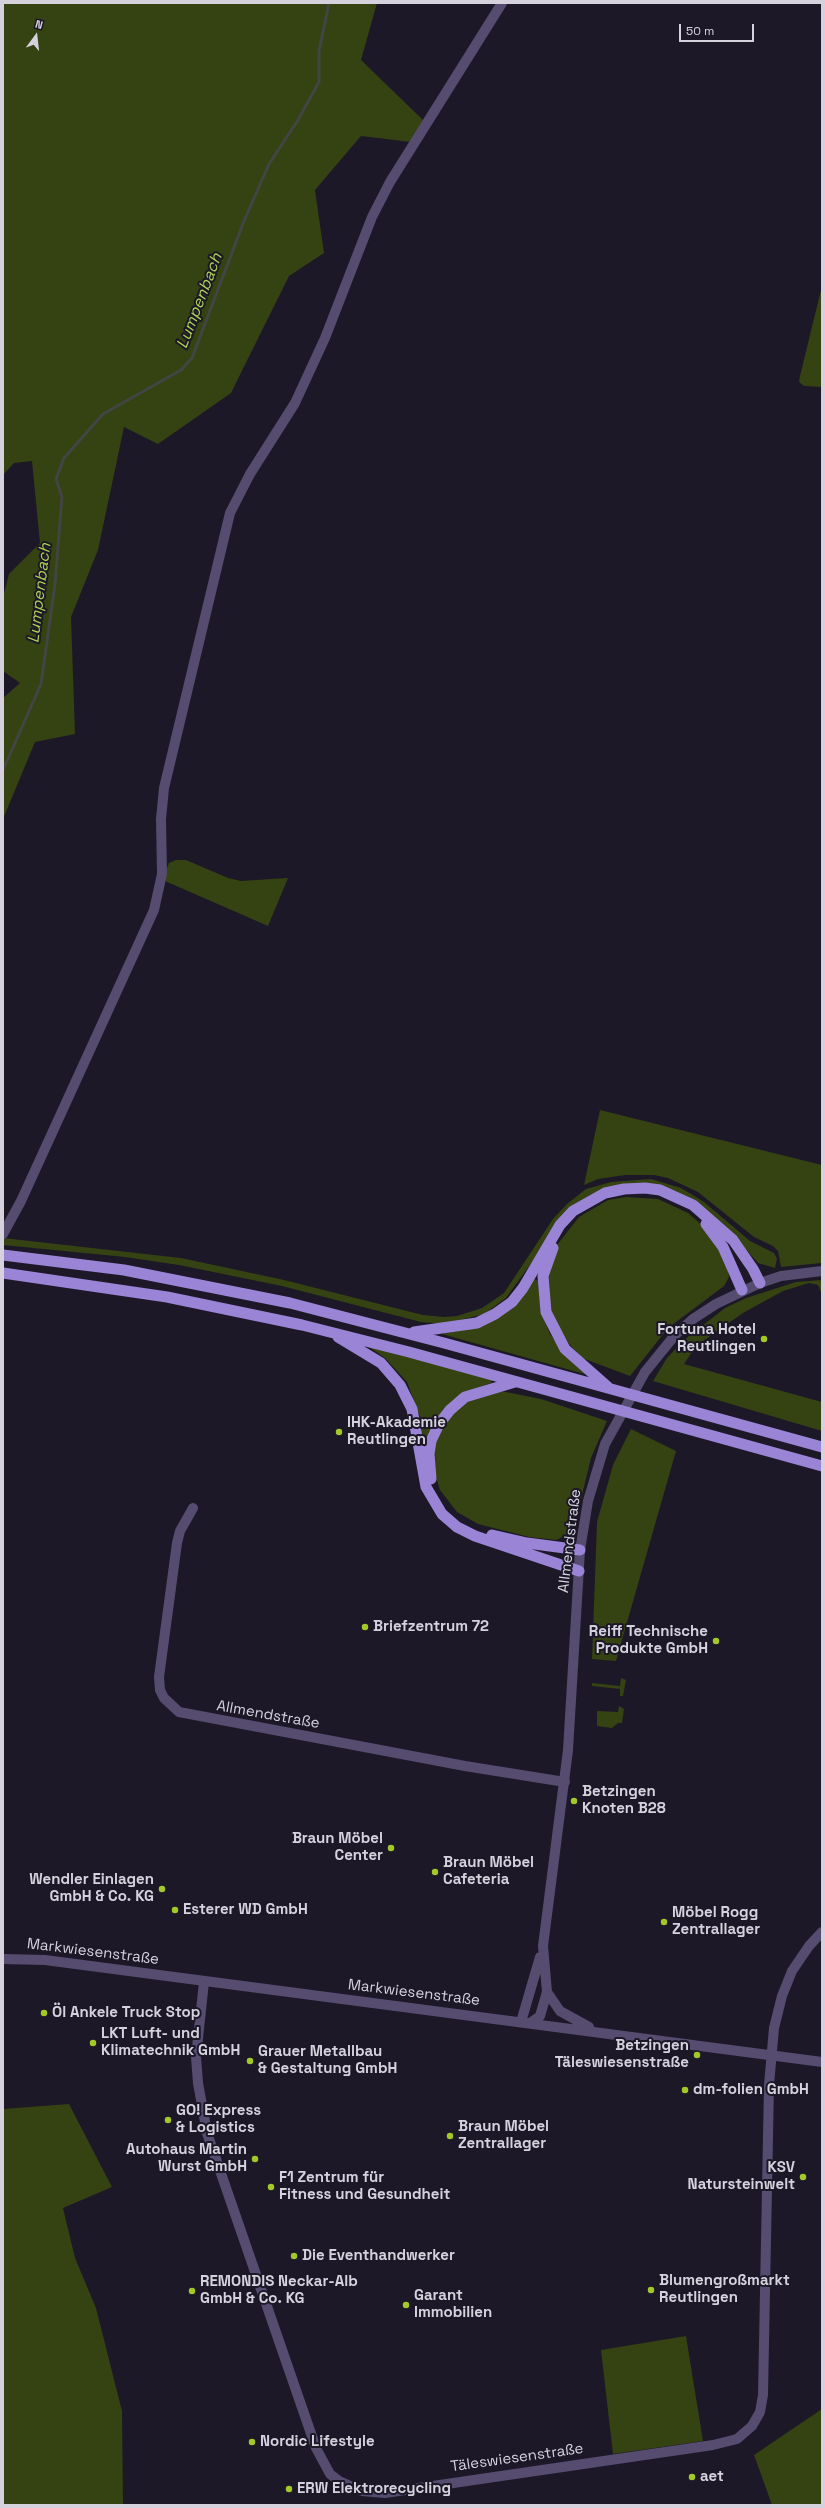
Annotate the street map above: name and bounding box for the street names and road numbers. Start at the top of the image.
street label: Allmendstraße [555,1488,585,1594]
street label: Allmendstraße [215,1697,321,1733]
street label: Markwiesenstraße [26,1935,160,1969]
street label: Markwiesenstraße [347,1976,481,2010]
street label: Täleswiesenstraße [449,2440,585,2476]

